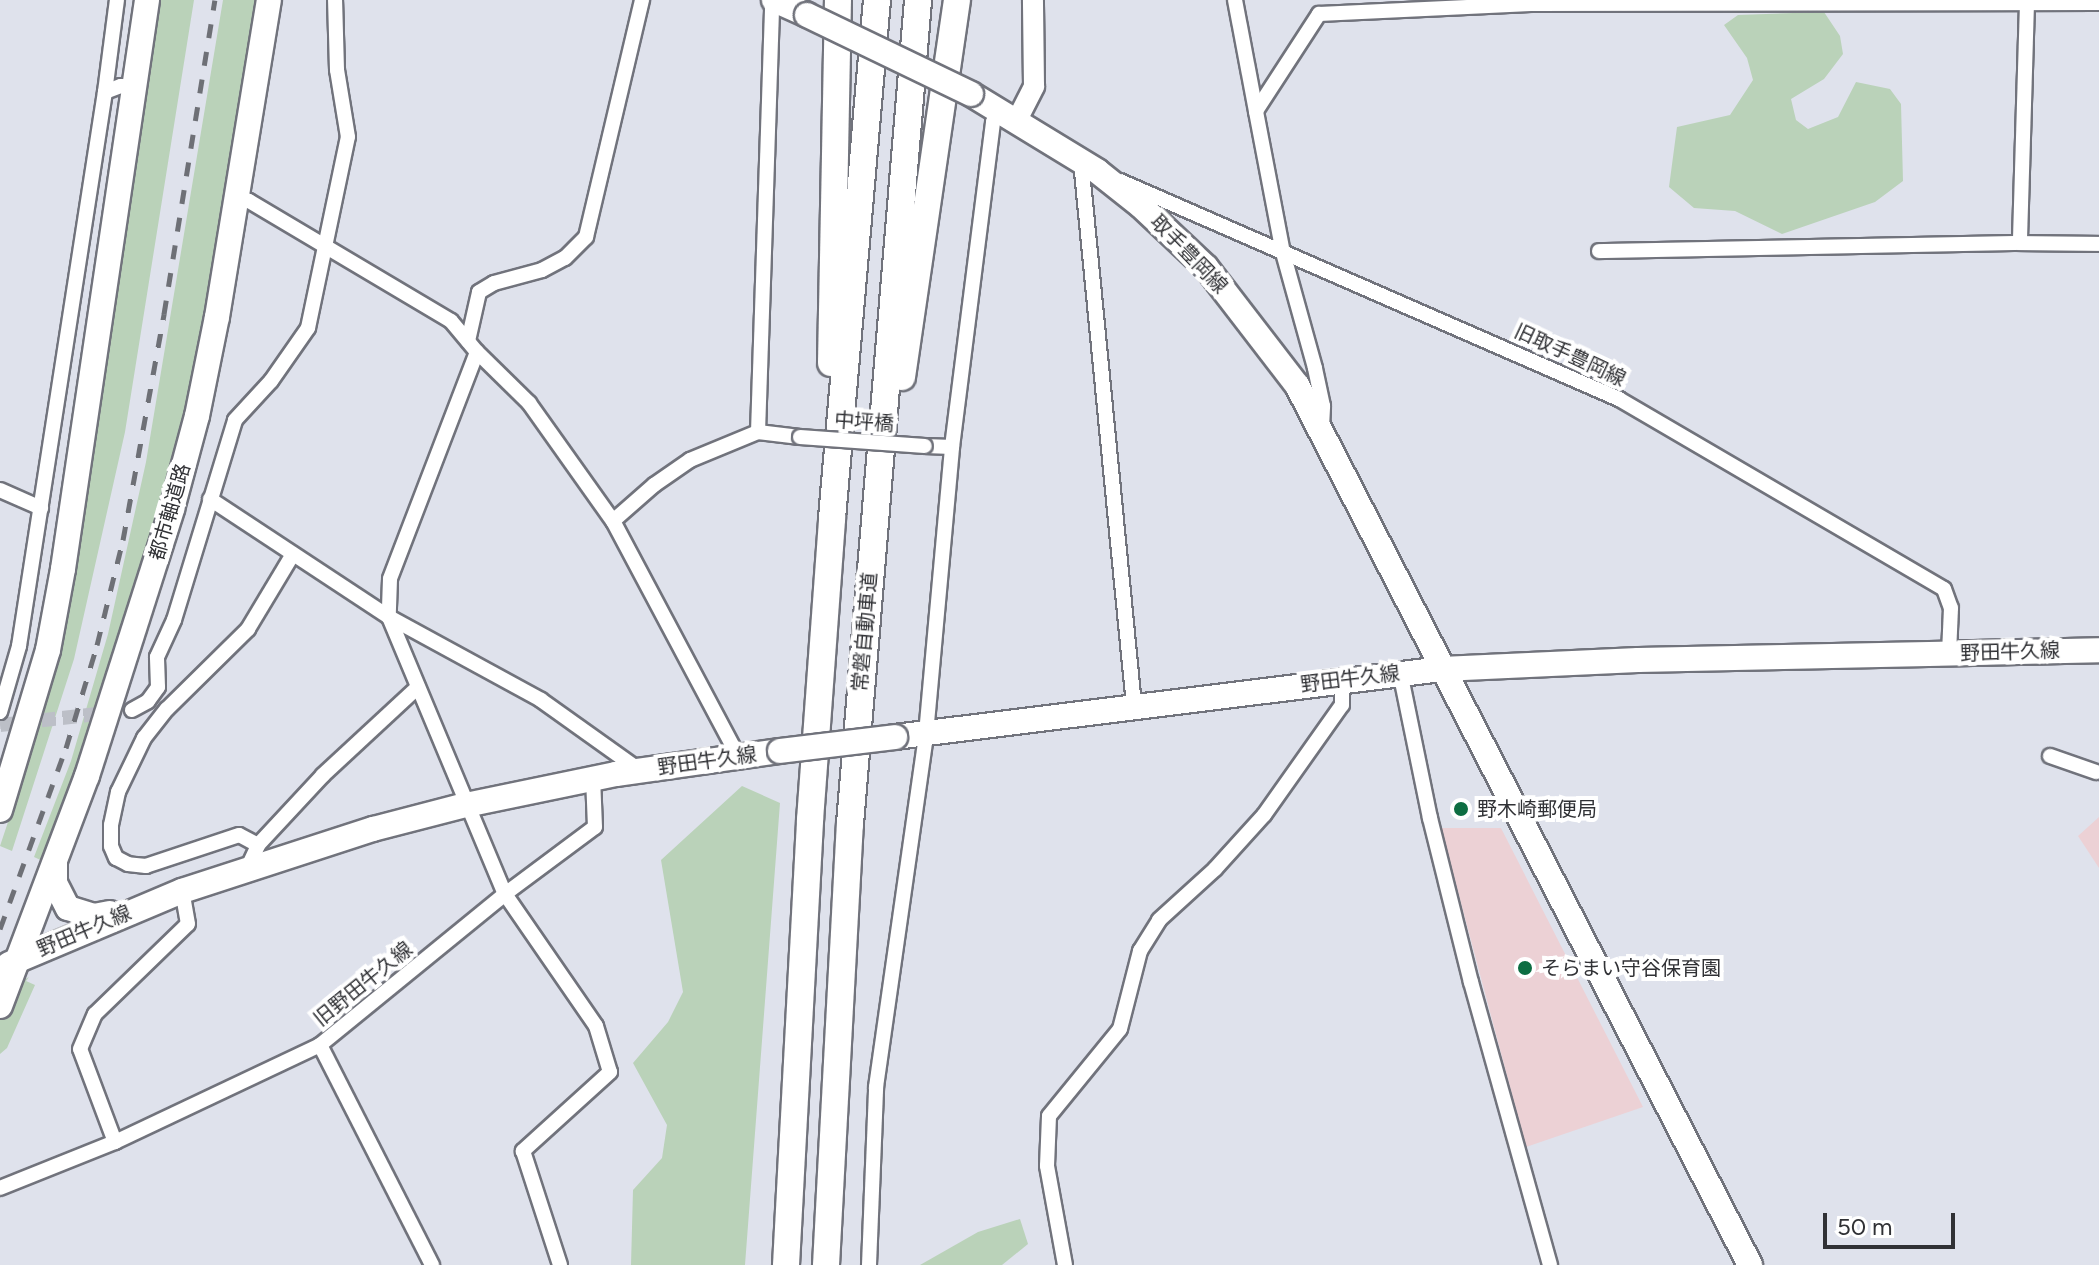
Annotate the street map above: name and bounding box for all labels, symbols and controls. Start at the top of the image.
street label: 取手豊岡線 [1146,210,1232,298]
street label: 旧取手豊岡線 [1511,319,1629,391]
street label: 中坪橋 [833,408,895,436]
street label: 都市軸道路 [145,461,195,563]
street label: 常磐自動車道 [848,571,882,693]
street label: 野田牛久線 [1960,638,2060,666]
street label: 野田牛久線 [1299,661,1401,697]
street label: 野田牛久線 [656,742,758,780]
place label: 野木崎郵便局 [1477,797,1597,821]
marker: 野木崎郵便局 [1452,800,1470,818]
street label: 野田牛久線 [33,900,135,962]
street label: 旧野田牛久線 [309,937,417,1031]
place label: そらまい守谷保育園 [1541,956,1721,980]
marker: そらまい守谷保育園 [1516,959,1534,977]
scale bar [1827,1197,1959,1247]
text: 50 m [1837,1212,1893,1241]

